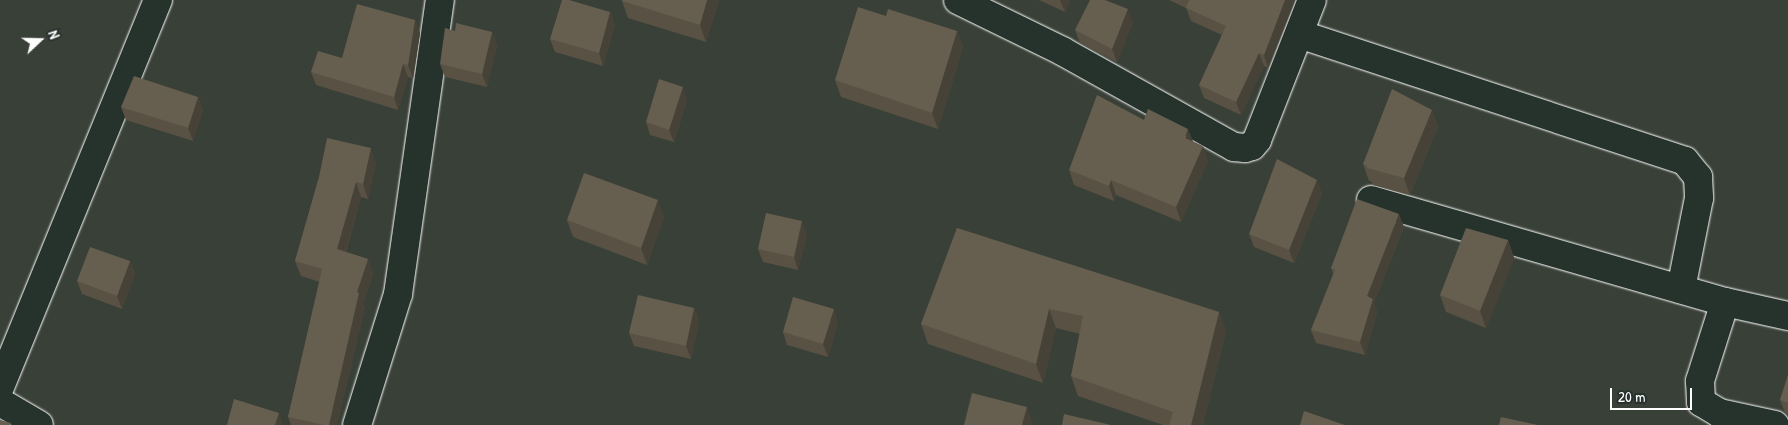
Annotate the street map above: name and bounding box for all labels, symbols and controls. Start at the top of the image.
north arrow [15,15,65,65]
text: N [44,28,65,41]
scale bar [1613,378,1696,410]
text: 20 m [1618,386,1645,407]

